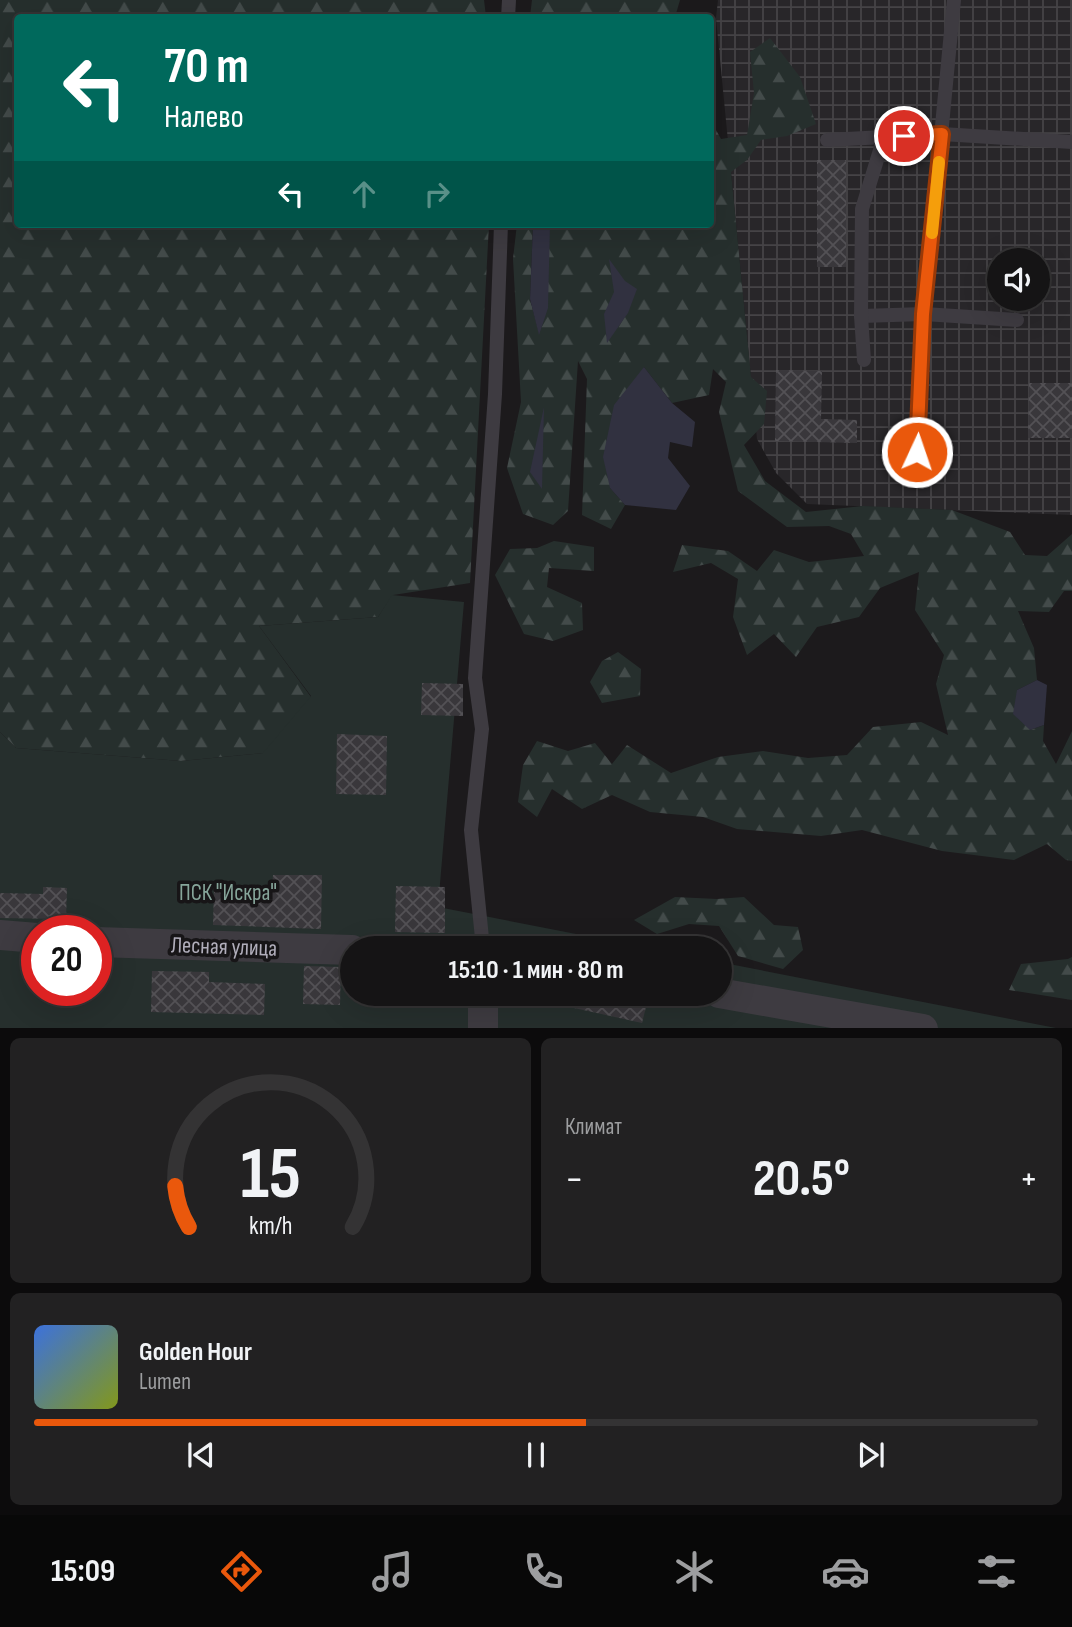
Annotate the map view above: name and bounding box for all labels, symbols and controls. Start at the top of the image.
text: 70 m [164,38,249,97]
icon: left [49,42,140,133]
text: Налево [164,98,244,137]
pin [874,106,934,166]
icon: arrive [885,117,923,155]
icon: left [272,175,310,213]
icon: ahead [345,175,383,213]
icon: right [418,175,456,213]
map controls [987,248,1050,311]
button: sound [987,248,1050,311]
position arrow [880,415,954,489]
park label: ПСК "Искра" [179,879,277,907]
speed limit sign: 20 [21,915,112,1006]
street label: Лесная улица [170,931,278,963]
text: 15:10 · 1 мин · 80 m [448,955,624,986]
text: Климат [565,1113,622,1141]
text: 15 [240,1131,301,1219]
text: 20.5° [753,1148,850,1211]
text: − [565,1157,584,1202]
text: + [1019,1157,1038,1202]
text: km/h [249,1210,292,1241]
text: Golden Hour [139,1337,252,1368]
text: Lumen [139,1368,191,1396]
icon: previous [182,1436,220,1474]
icon: pause [517,1436,555,1474]
icon: next [852,1436,890,1474]
icon: directions [217,1547,266,1596]
icon: music [368,1547,417,1596]
icon: phone [519,1547,568,1596]
icon: climate [670,1547,719,1596]
icon: car [821,1547,870,1596]
icon: filters [972,1547,1021,1596]
text: 15:09 [51,1552,115,1591]

